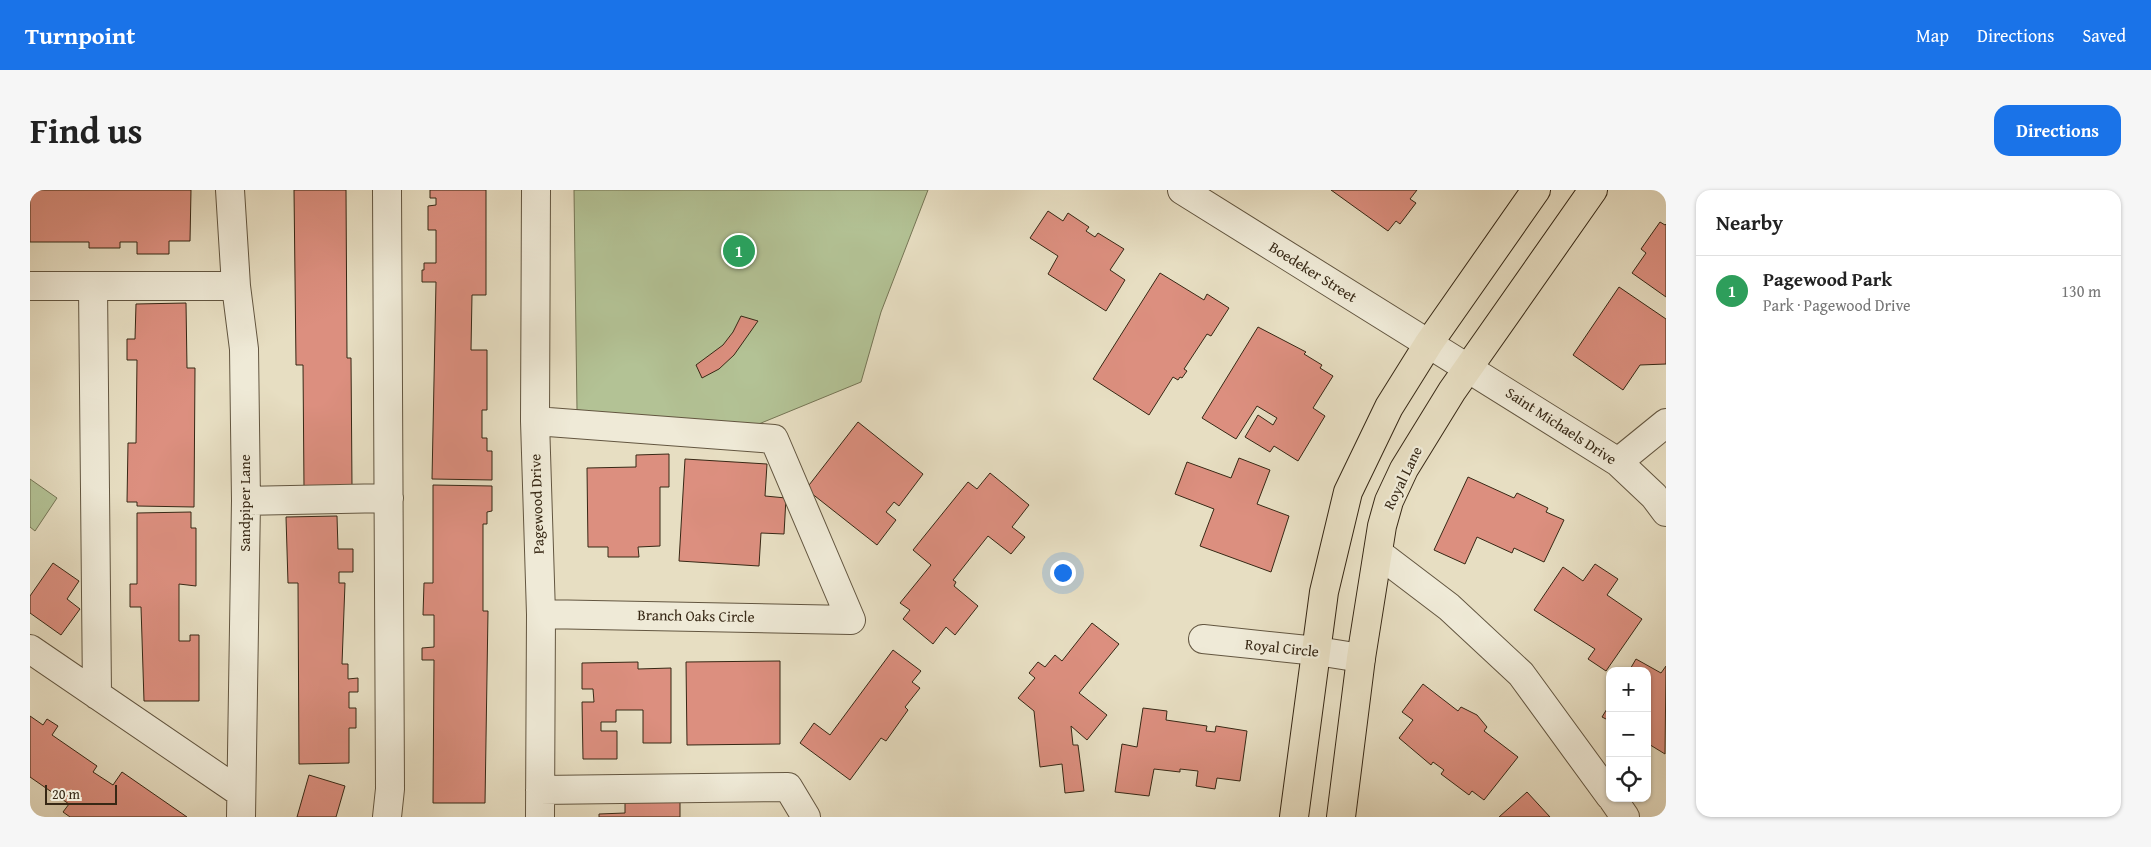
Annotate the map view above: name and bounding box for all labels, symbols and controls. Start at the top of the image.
text: Turnpoint [25,18,135,53]
text: Map [1916,22,1949,49]
text: Directions [1977,22,2054,49]
text: Saved [2082,22,2126,49]
text: Find us [30,105,143,156]
button: Directions [1994,105,2121,156]
text: Nearby [1716,207,1783,238]
pin: 1 [723,232,755,270]
street label: Boedeker Street [1265,236,1362,307]
text: Pagewood Park [1763,265,1892,293]
text: 1 [1728,279,1736,303]
text: 130 m [2061,279,2101,303]
text: Park · Pagewood Drive [1763,293,1911,317]
street label: Saint Michaels Drive [1502,382,1621,469]
street label: Royal Lane [1378,443,1427,513]
street label: Sandpiper Lane [234,454,255,552]
street label: Pagewood Drive [524,454,549,555]
your location [1050,560,1076,586]
street label: Branch Oaks Circle [637,604,755,627]
street label: Royal Circle [1244,633,1320,662]
map controls [1606,667,1651,802]
button: + [1606,667,1651,712]
button: − [1606,712,1651,757]
button: locate [1606,757,1651,802]
scale bar [45,782,118,805]
text: 20 m [52,784,80,804]

